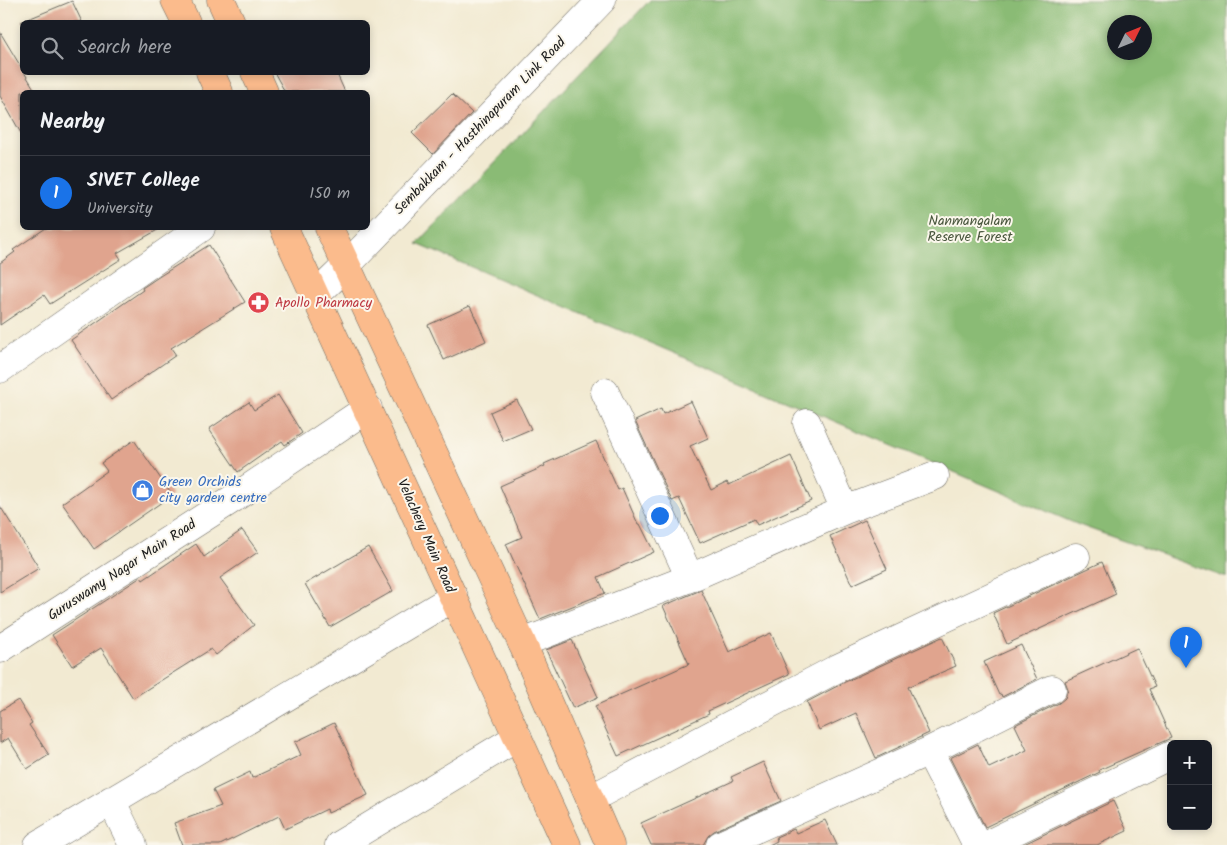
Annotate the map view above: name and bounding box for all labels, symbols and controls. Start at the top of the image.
north arrow [1107,15,1152,60]
search box [20,20,370,75]
street label: Sembakkam - Hasthinapuram Link Road [389,31,572,220]
text: Search here [78,33,172,63]
icon: search [38,34,66,62]
text: Nearby [40,106,105,139]
text: SIVET College [87,166,200,196]
text: 1 [54,181,58,206]
text: 150 m [309,181,350,206]
text: University [87,196,152,221]
park label: Nanmangalam Reserve Forest [927,210,1013,248]
pharmacy icon: Apollo Pharmacy [247,291,271,315]
place label: Apollo Pharmacy [275,292,373,314]
place label: Green Orchids city garden centre [159,471,267,509]
street label: Velachery Main Road [391,475,461,597]
shop icon: Green Orchids city garden centre [131,478,155,502]
your location [647,503,673,529]
street label: Guruswamy Nagar Main Road [43,513,202,626]
pin: 1 [1170,627,1202,668]
map controls [1167,740,1212,830]
button: + [1167,740,1212,785]
button: − [1167,785,1212,830]

